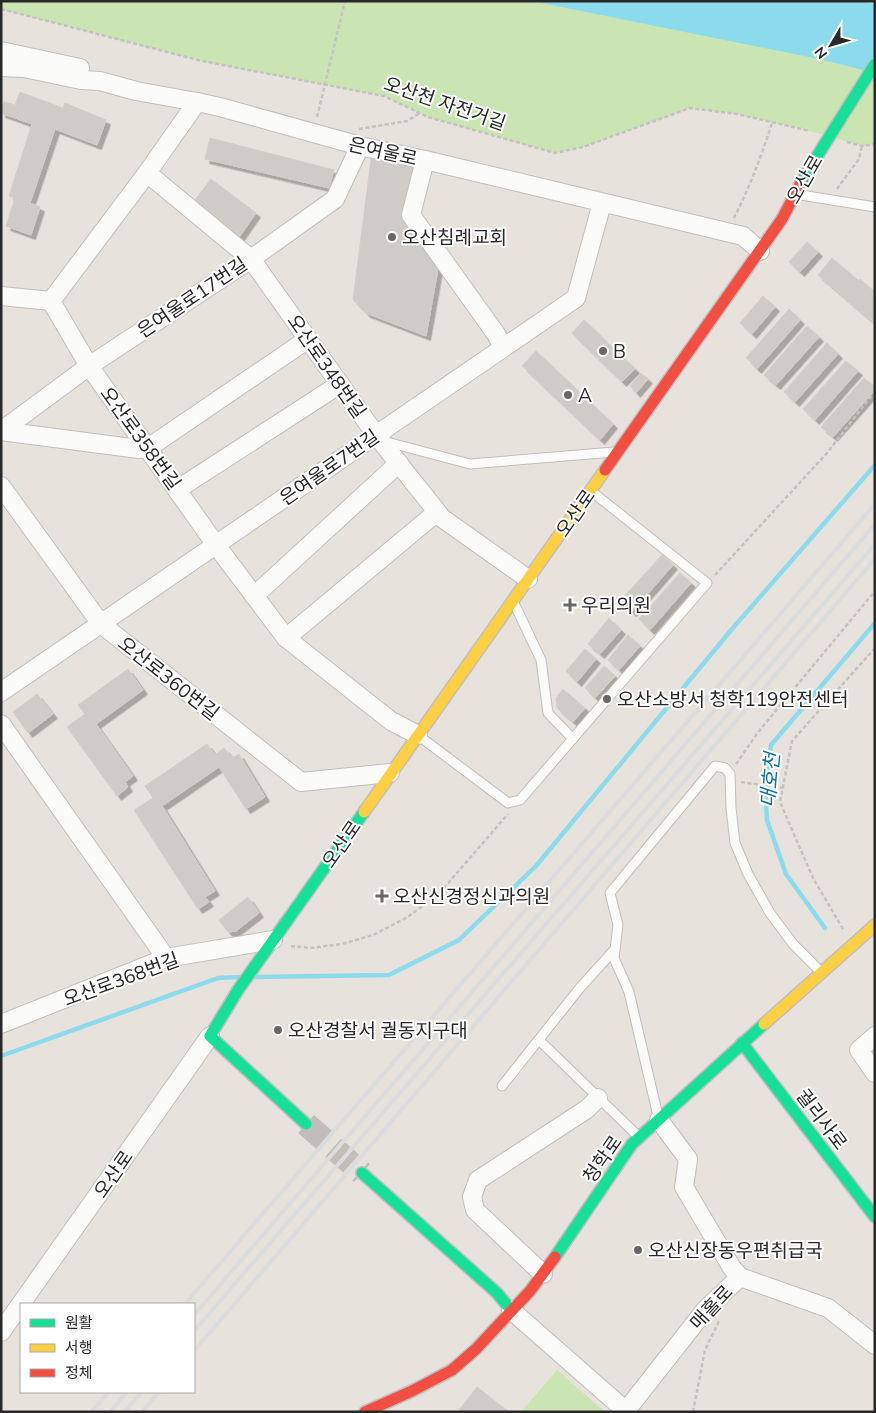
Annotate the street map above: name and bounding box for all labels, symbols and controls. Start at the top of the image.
north arrow [806,20,856,70]
text: N [810,43,831,63]
street label: 오산천 자전거길 [381,71,509,135]
street label: 은여울로 [346,131,420,171]
street label: 오산로 [780,150,828,208]
place label: 오산침례교회 [402,225,507,249]
marker: 오산침례교회 [386,231,398,243]
street label: 은여울로17번길 [132,251,252,343]
street label: 오산로348번길 [282,309,372,423]
place label: B [613,339,626,363]
marker: B [597,345,609,357]
street label: 오산로358번길 [96,382,186,494]
place label: A [578,383,592,407]
marker: A [562,389,574,401]
street label: 은여울로7번길 [274,424,384,510]
street label: 오산로 [550,485,600,541]
place label: 우리의원 [581,593,651,617]
marker: 우리의원 [563,598,577,612]
street label: 오산로360번길 [114,631,224,725]
place label: 오산소방서 청학119안전센터 [617,687,848,711]
marker: 오산소방서 청학119안전센터 [601,693,613,705]
water label: 대호천 [755,749,785,809]
street label: 오산로 [316,816,366,872]
place label: 오산신경정신과의원 [393,884,550,908]
marker: 오산신경정신과의원 [375,889,389,903]
street label: 오산로368번길 [60,947,182,1011]
place label: 오산경찰서 궐동지구대 [288,1018,468,1042]
marker: 오산경찰서 궐동지구대 [272,1024,284,1036]
street label: 궐리사로 [791,1084,853,1154]
street label: 청학로 [577,1131,627,1187]
street label: 오산로 [88,1146,138,1202]
place label: 오산신장동우편취급국 [648,1238,823,1262]
marker: 오산신장동우편취급국 [632,1244,644,1256]
street label: 매홀로 [684,1280,738,1334]
legend [20,1303,195,1393]
text: 원활 [65,1313,93,1332]
text: 서행 [65,1338,93,1357]
text: 정체 [65,1363,93,1382]

